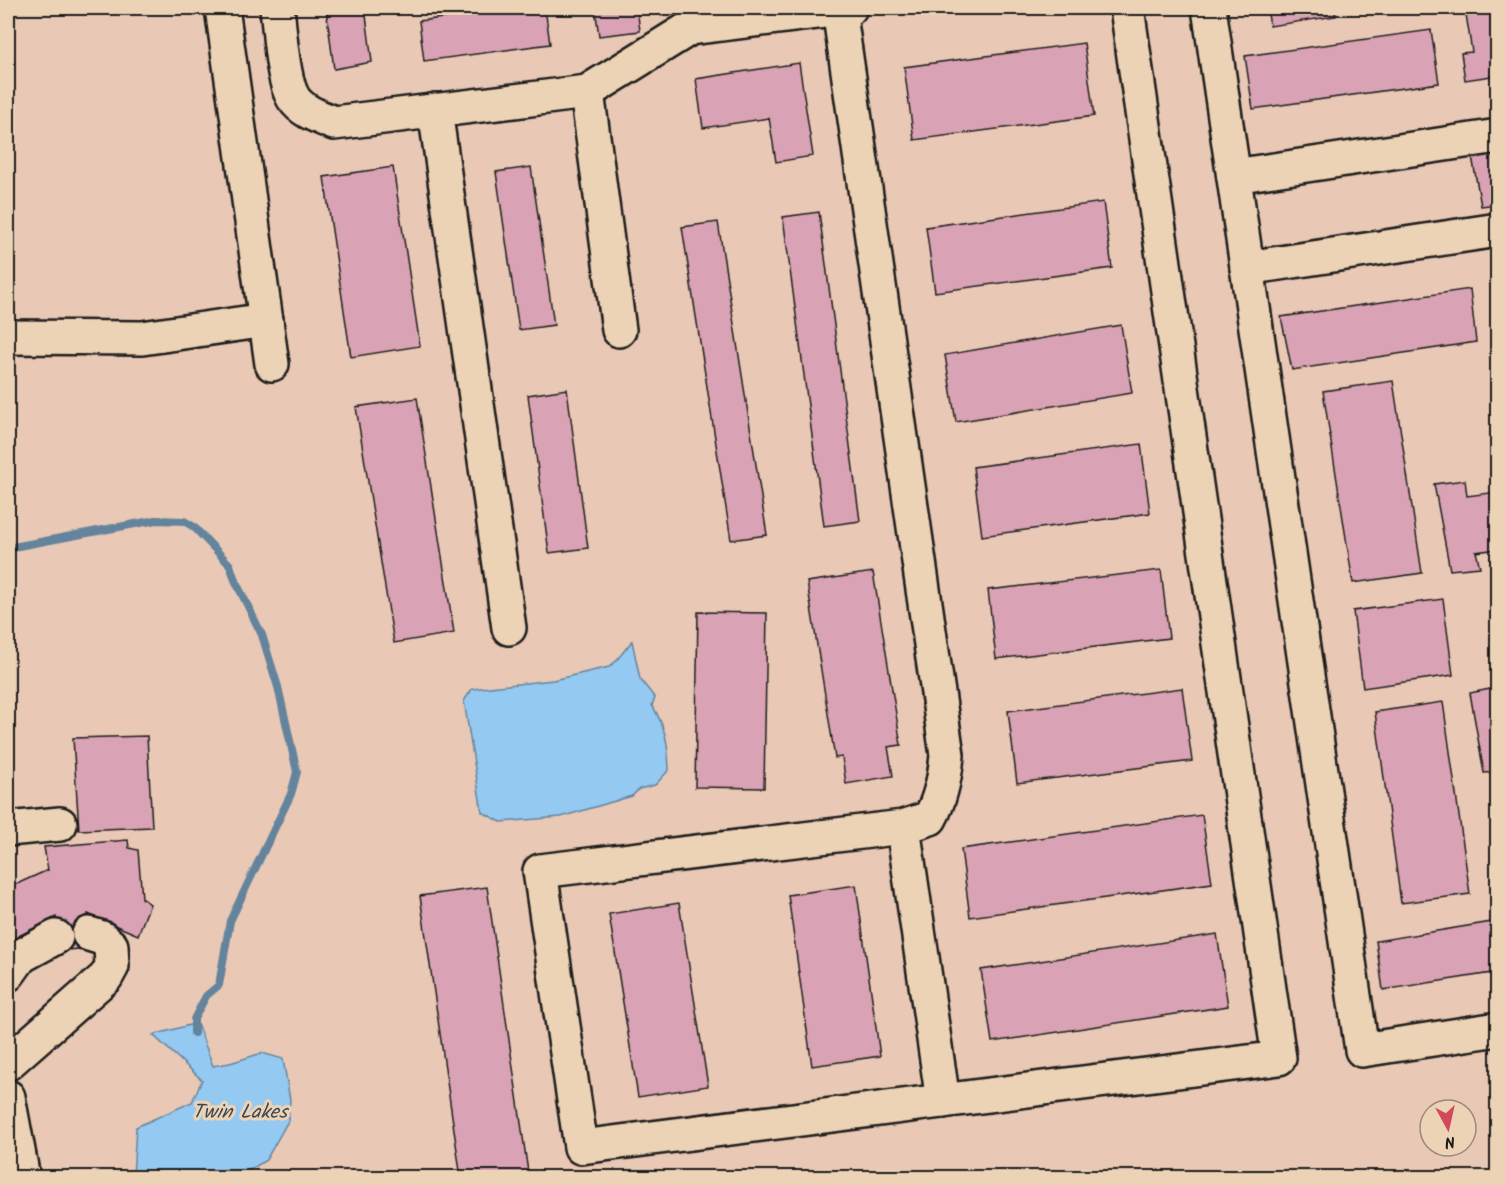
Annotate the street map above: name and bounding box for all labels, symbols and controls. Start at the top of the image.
water label: Twin Lakes [193,1097,290,1129]
north arrow [1418,1098,1478,1158]
text: N [1443,1128,1457,1154]

